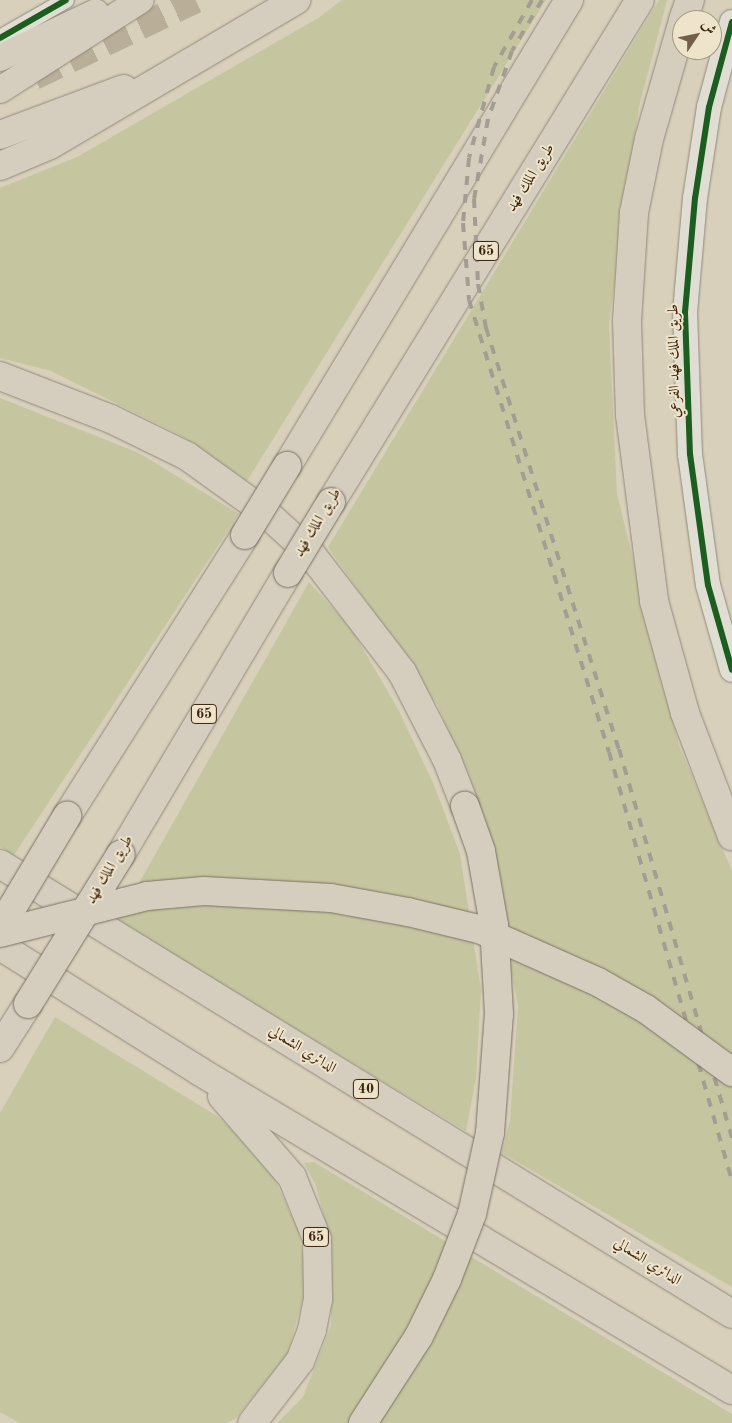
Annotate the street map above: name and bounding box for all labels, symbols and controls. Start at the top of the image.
north arrow [672,10,722,60]
text: ش [699,17,718,37]
street label: طريق الملك فهد [503,141,559,215]
road number: 65 [472,240,500,262]
street label: طريق الملك فهد الفرعي [665,304,685,418]
street label: طريق الملك فهد [290,485,346,561]
road number: 65 [190,702,218,726]
street label: طريق الملك فهد [82,832,138,908]
street label: الدائري الشمالي [265,1022,339,1078]
road number: 40 [352,1078,380,1100]
road number: 65 [302,1226,330,1248]
street label: الدائري الشمالي [610,1234,684,1290]

